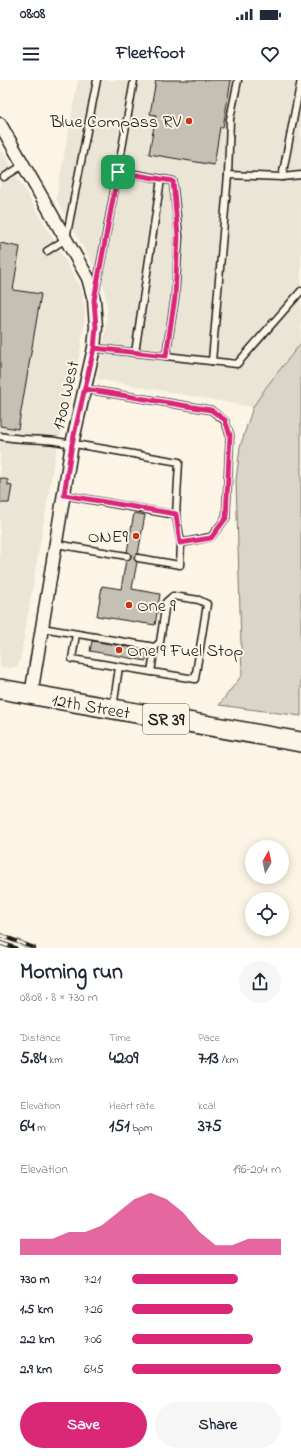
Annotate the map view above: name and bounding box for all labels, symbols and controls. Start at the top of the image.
text: 08:08 [20,3,46,25]
text: Fleetfoot [116,41,185,67]
icon: menu [20,43,42,65]
icon: heart [259,43,281,65]
place label: Blue Compass RV [49,110,182,136]
marker: Blue Compass RV [184,116,194,126]
pin [101,155,135,189]
icon: arrive [107,161,129,183]
street label: 1700 West [46,358,88,433]
place label: ONE9 [88,525,129,551]
marker: ONE9 [131,531,141,541]
place label: One 9 [137,594,176,620]
marker: One 9 [124,600,134,610]
place label: One 9 Fuel Stop [127,639,243,665]
marker: One 9 Fuel Stop [114,645,124,655]
street label: 12th Street [49,688,132,728]
road number: SR 39 [143,704,189,734]
north arrow [245,840,289,884]
map controls [245,840,289,936]
button: locate [245,892,289,936]
text: Morning run [20,957,123,989]
button: share [239,961,281,1003]
text: 08:08 · 8 × 730 m [20,988,98,1007]
text: Distance [20,1030,61,1046]
text: Time [109,1030,131,1046]
text: Pace [198,1030,219,1046]
text: 5.84 [20,1046,47,1071]
text: 42:09 [109,1046,138,1071]
text: 7:13 [198,1046,219,1071]
text: km [47,1052,63,1068]
text: /km [219,1052,238,1068]
text: Elevation [20,1098,60,1114]
text: Heart rate [109,1098,154,1114]
text: kcal [198,1098,216,1114]
text: 64 [20,1114,34,1139]
text: 151 [109,1114,130,1139]
text: 375 [198,1114,222,1139]
text: m [34,1120,46,1136]
text: bpm [130,1120,153,1136]
text: Elevation [20,1160,68,1179]
text: 196–204 m [233,1160,281,1179]
text: 730 m [20,1270,50,1289]
text: 7:21 [84,1270,101,1289]
text: 1.5 km [20,1300,53,1319]
text: 7:26 [84,1300,103,1319]
text: 2.2 km [20,1330,55,1349]
text: 7:06 [84,1330,102,1349]
text: 2.9 km [20,1360,52,1379]
text: 6:45 [84,1360,104,1379]
button: Save [20,1402,147,1448]
button: Share [155,1402,281,1448]

